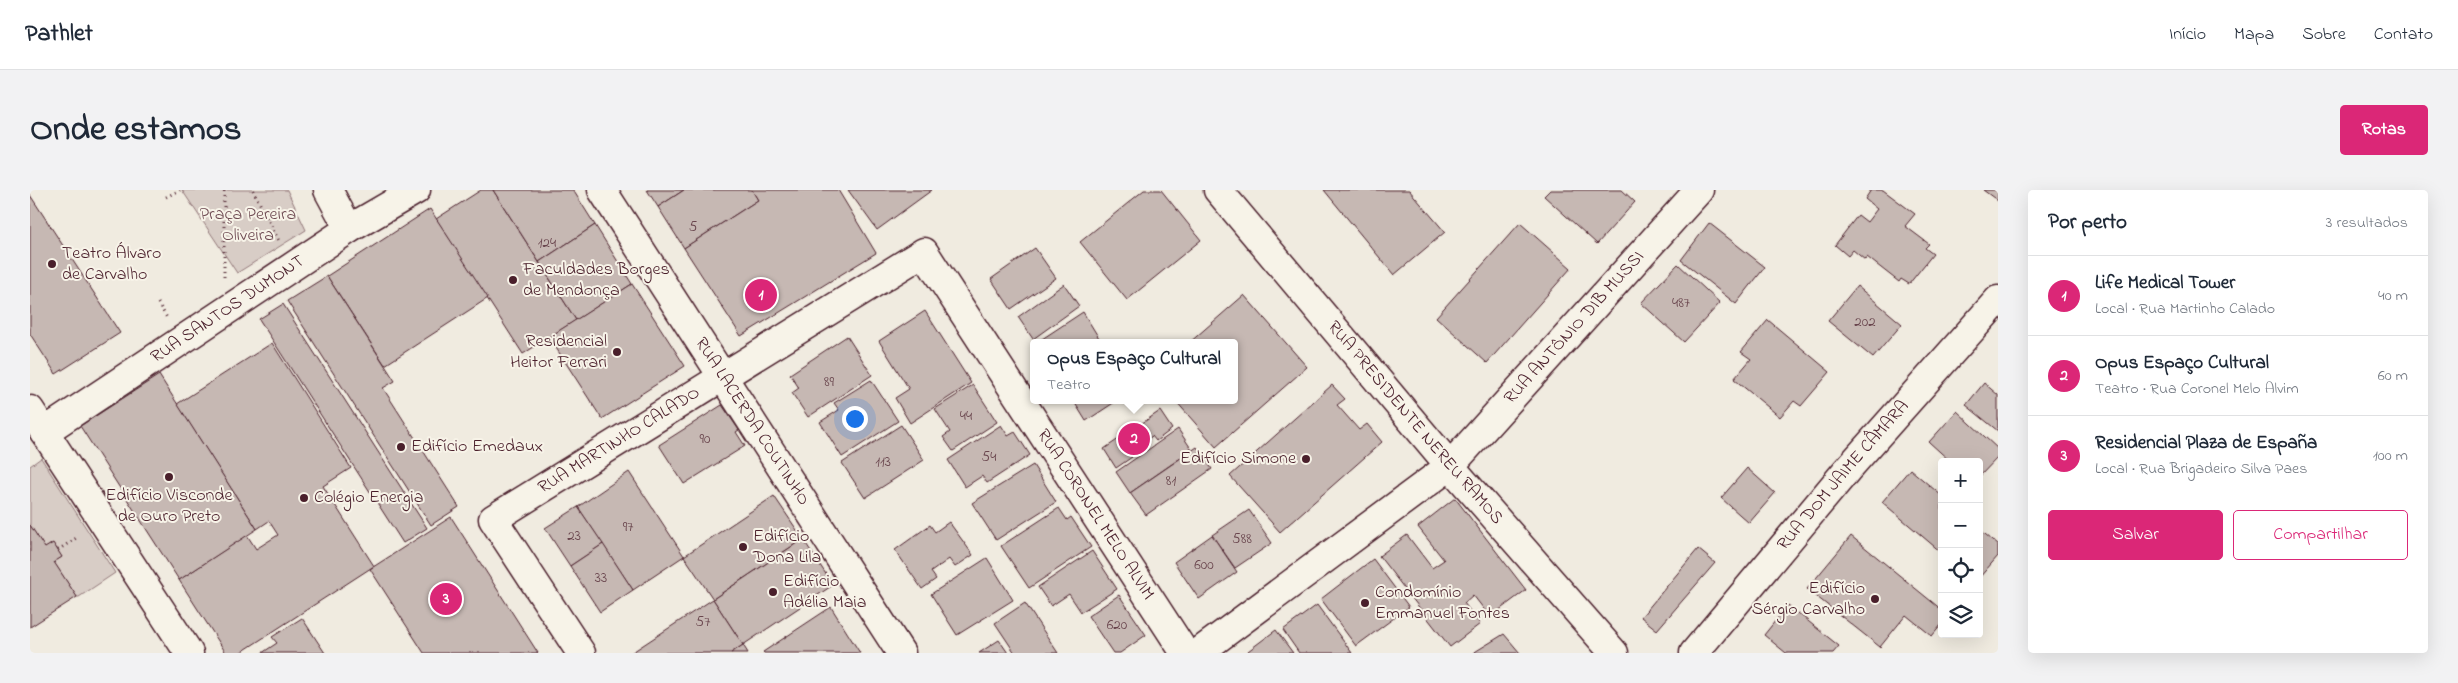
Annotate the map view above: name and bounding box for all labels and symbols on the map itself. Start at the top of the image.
park label: Praça Pereira Oliveira [200,202,296,249]
house number: 5 [689,216,698,238]
house number: 124 [538,232,556,254]
place label: Teatro Álvaro de Carvalho [62,241,161,288]
street label: RUA ANTÔNIO DIB MUSSI [1498,245,1651,410]
street label: RUA SANTOS DUMONT [146,249,310,370]
place label: Faculdades Borges de Mendonça [522,257,670,304]
marker: Teatro Álvaro de Carvalho [46,258,58,270]
marker: Faculdades Borges de Mendonça [507,274,519,286]
pin: 1 [745,276,777,314]
house number: 487 [1672,292,1690,314]
house number: 202 [1854,311,1876,333]
street label: RUA PRESIDENTE NEREU RAMOS [1321,315,1509,531]
place label: Residencial Heitor Ferrari [510,329,607,376]
street label: RUA LACERDA COUTINHO [688,333,816,511]
marker: Residencial Heitor Ferrari [611,346,623,358]
house number: 89 [824,371,835,393]
street label: RUA MARTINHO CALADO [533,381,705,501]
street label: RUA DOM JAIME CÂMARA [1772,395,1916,557]
house number: 44 [960,405,972,427]
your location [842,406,868,432]
pin: 2 [1118,420,1150,458]
street label: RUA CORONEL MELO ALVIM [1030,424,1160,606]
house number: 90 [700,428,711,450]
place label: Edifício Emedaux [411,434,543,460]
marker: Edifício Emedaux [395,441,407,453]
house number: 54 [982,446,996,468]
place label: Edifício Simone [1180,446,1297,472]
house number: 113 [875,451,891,473]
marker: Edifício Simone [1300,453,1312,465]
house number: 81 [1166,470,1176,492]
marker: Edifício Visconde de Ouro Preto [163,471,175,483]
place label: Edifício Visconde de Ouro Preto [105,483,233,530]
place label: Colégio Energia [314,485,423,512]
marker: Colégio Energia [298,492,310,504]
house number: 97 [623,516,633,538]
place label: Edifício Dona Lila [752,524,821,571]
house number: 23 [567,525,581,547]
house number: 588 [1232,528,1252,550]
marker: Edifício Dona Lila [737,541,749,553]
house number: 600 [1194,554,1214,576]
house number: 33 [595,567,607,589]
place label: Edifício Adélia Maia [783,569,866,616]
place label: Edifício Sérgio Carvalho [1752,576,1865,624]
pin: 3 [430,580,462,618]
place label: Condomínio Emmanuel Fontes [1375,580,1510,627]
marker: Edifício Adélia Maia [767,586,779,598]
marker: Edifício Sérgio Carvalho [1869,593,1881,605]
marker: Condomínio Emmanuel Fontes [1359,597,1371,609]
house number: 57 [696,611,710,633]
house number: 620 [1107,614,1128,636]

